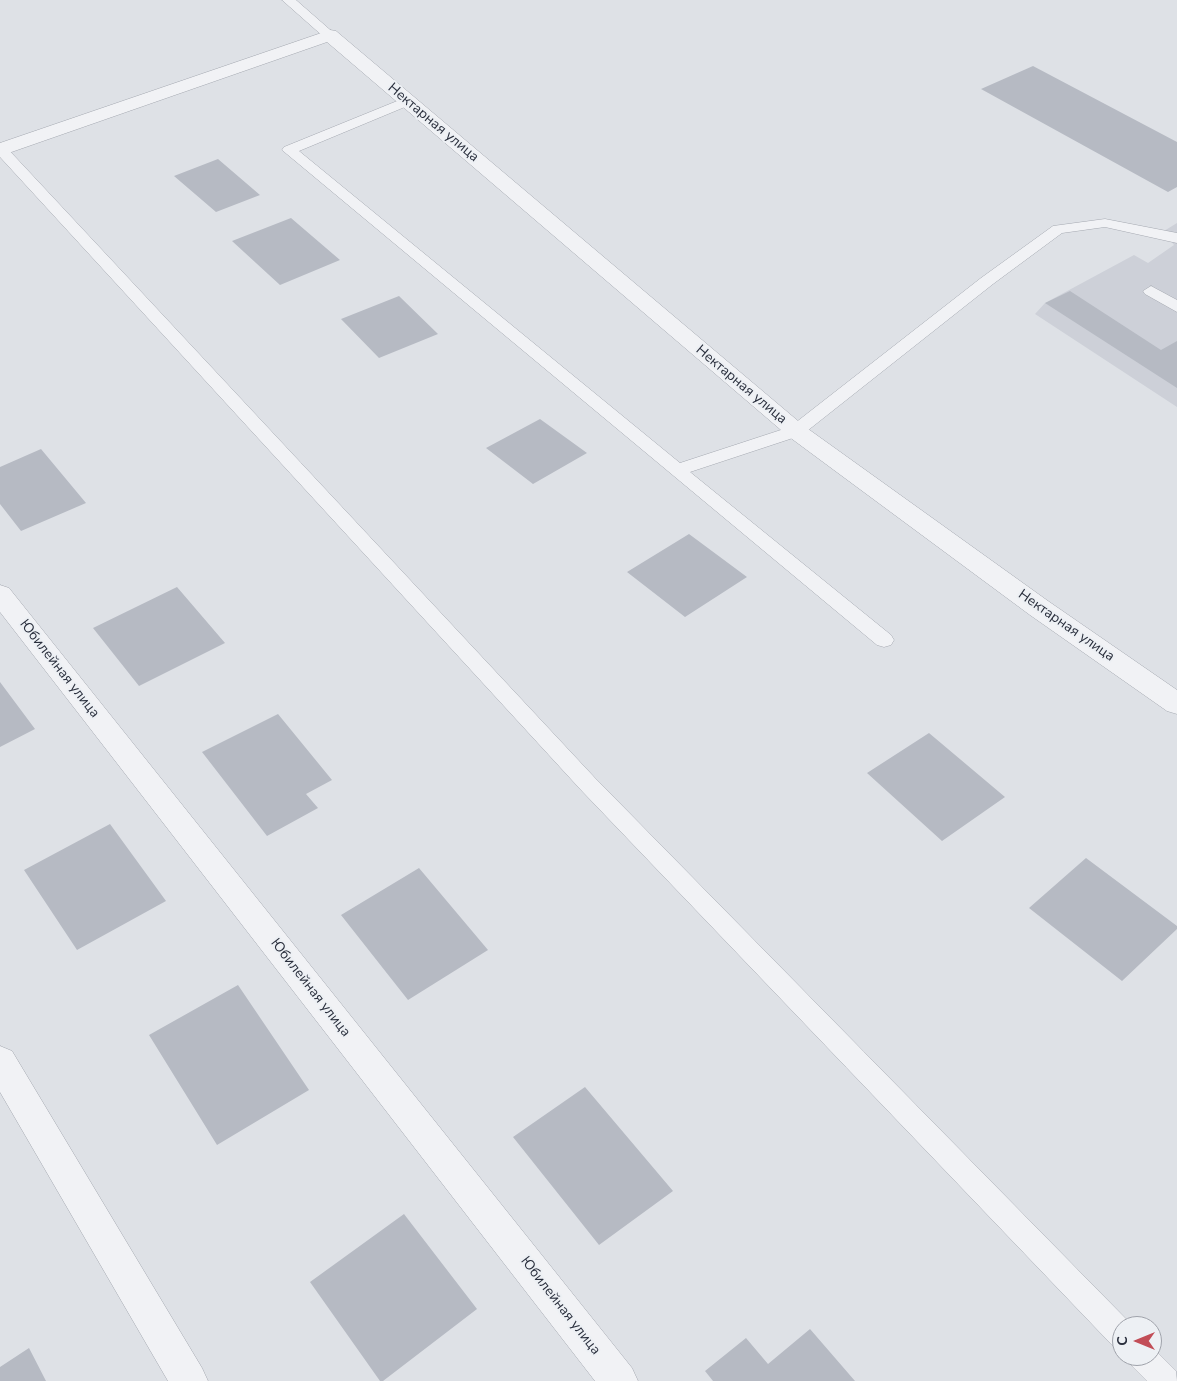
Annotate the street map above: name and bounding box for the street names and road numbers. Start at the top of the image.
street label: Нектарная улица [384,80,482,166]
street label: Нектарная улица [692,342,790,428]
street label: Нектарная улица [1015,587,1117,665]
street label: Юбилейная улица [15,617,103,721]
street label: Юбилейная улица [266,936,354,1040]
street label: Юбилейная улица [516,1254,604,1358]

